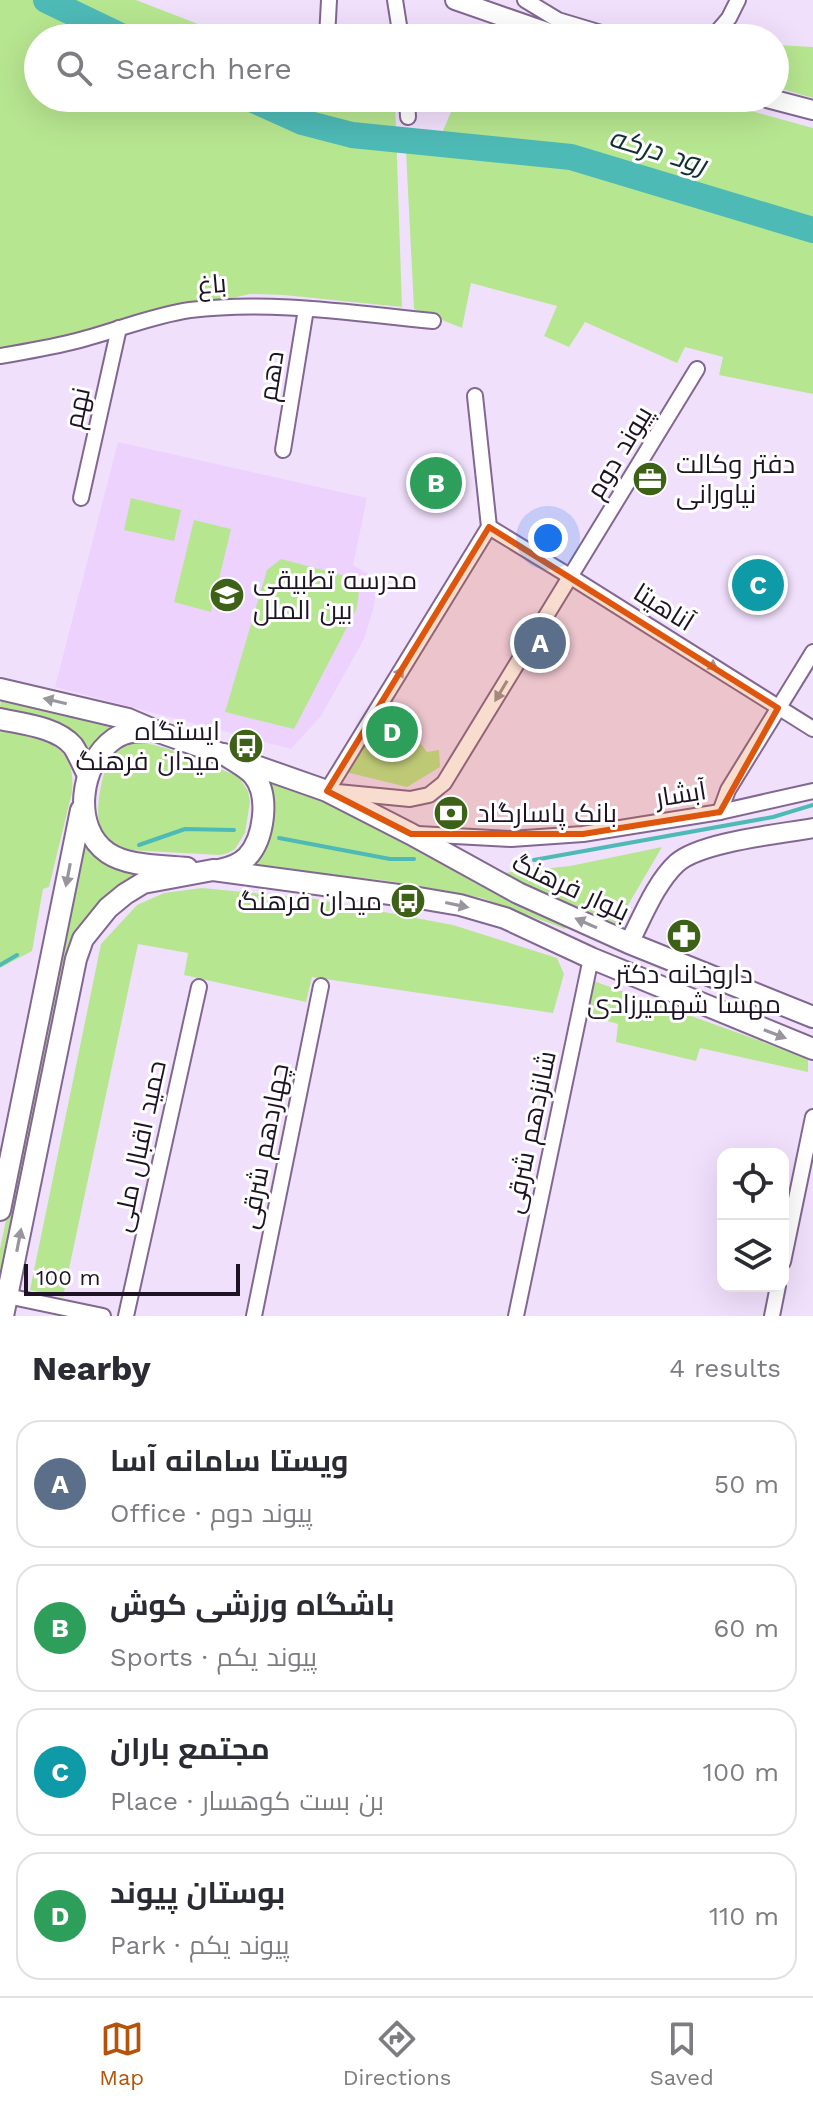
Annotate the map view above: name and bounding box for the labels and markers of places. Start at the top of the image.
place label: دفتر وکالت نیاورانی [676,449,795,510]
pin: B [410,453,462,513]
office icon: دفتر وکالت نیاورانی [631,460,669,498]
pin: C [732,555,784,615]
place label: مدرسه تطبیقی بین الملل [253,565,417,626]
school or university icon: مدرسه تطبیقی بین الملل [208,576,246,614]
pin: A [514,613,566,673]
pin: D [366,702,418,762]
place label: ایستگاه میدان فرهنگ [75,716,220,776]
bus stop icon: ایستگاه میدان فرهنگ [227,727,265,765]
bank icon: بانک پاسارگاد [432,794,470,832]
place label: بانک پاسارگاد [477,798,617,830]
bus stop icon: میدان فرهنگ [389,882,427,920]
place label: میدان فرهنگ [237,886,382,916]
pharmacy icon: داروخانه دکتر مهسا شهمیرزادی [665,917,703,955]
place label: داروخانه دکتر مهسا شهمیرزادی [587,959,781,1020]

